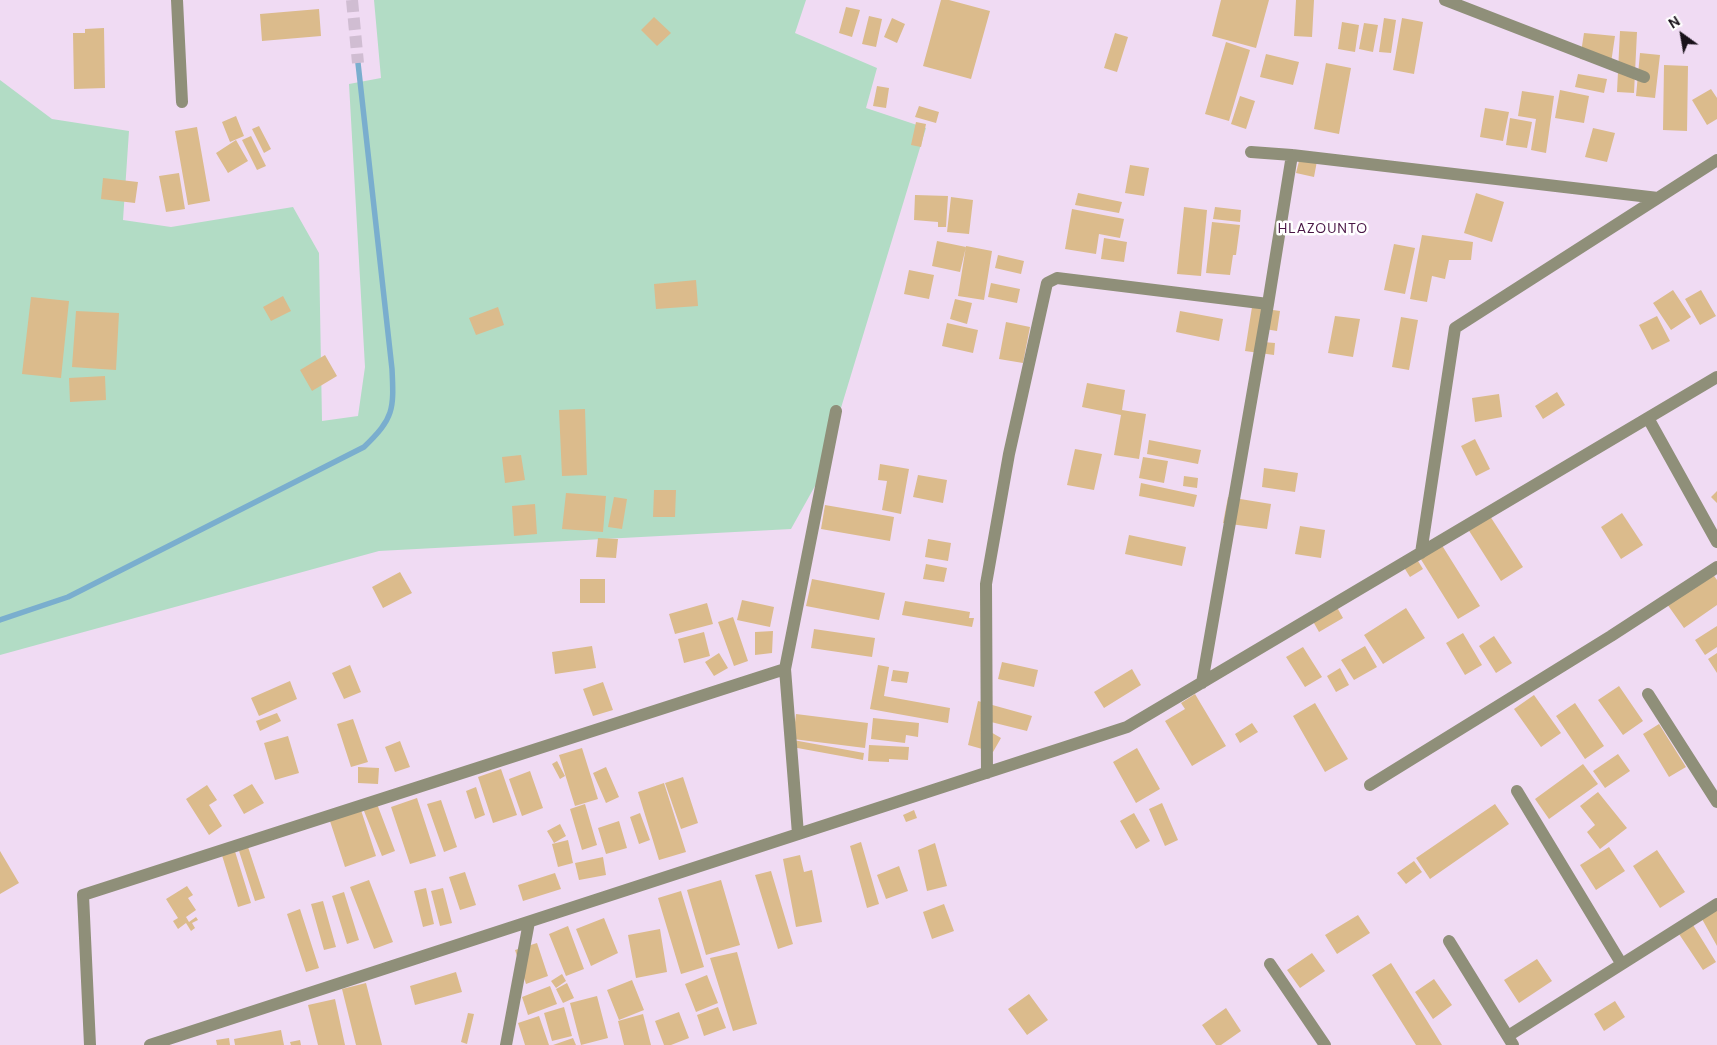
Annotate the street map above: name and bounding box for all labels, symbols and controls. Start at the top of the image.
north arrow [1657,10,1707,60]
text: N [1665,12,1683,33]
district label: HLAZOUNTO [1277,221,1369,237]

